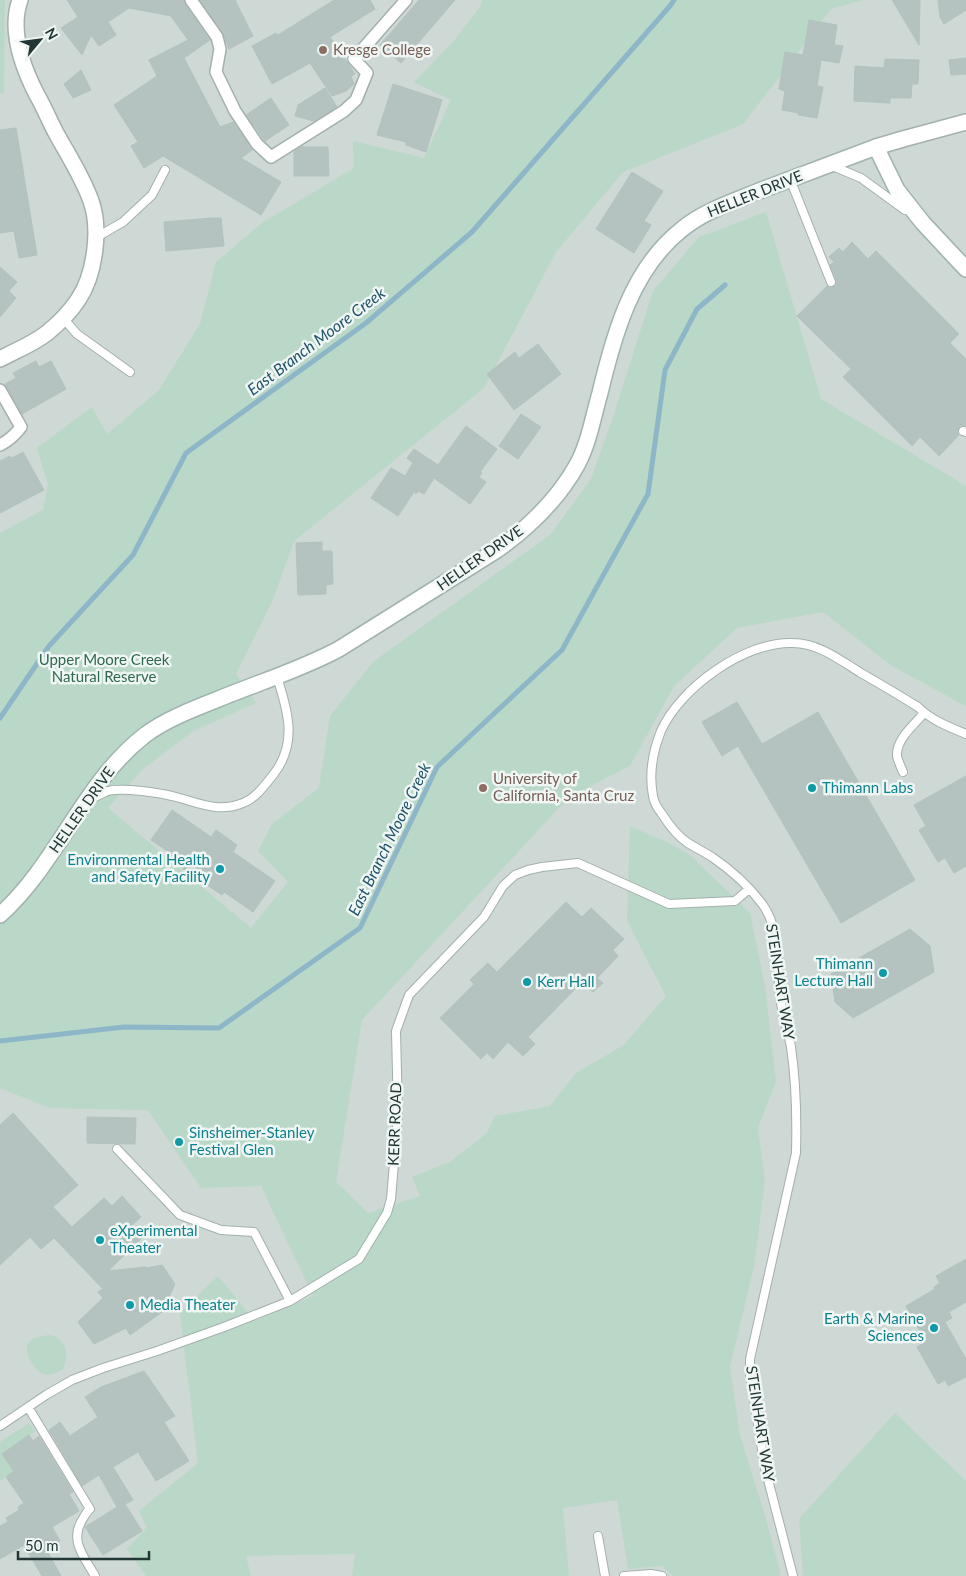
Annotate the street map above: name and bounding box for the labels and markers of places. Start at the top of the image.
place label: Kresge College [333,40,431,58]
marker: Kresge College [317,44,329,56]
place label: University of California, Santa Cruz [493,769,634,804]
place label: Thimann Labs [822,778,913,796]
marker: University of California, Santa Cruz [477,782,489,794]
marker: Thimann Labs [806,782,818,794]
place label: Environmental Health and Safety Facility [67,850,210,885]
marker: Environmental Health and Safety Facility [214,863,226,875]
place label: Thimann Lecture Hall [794,954,873,989]
marker: Thimann Lecture Hall [877,967,889,979]
place label: Kerr Hall [537,972,595,990]
marker: Kerr Hall [521,976,533,988]
place label: Sinsheimer-Stanley Festival Glen [189,1123,315,1158]
marker: Sinsheimer-Stanley Festival Glen [173,1136,185,1148]
place label: eXperimental Theater [110,1221,198,1256]
marker: eXperimental Theater [94,1234,106,1246]
place label: Media Theater [140,1295,236,1313]
marker: Media Theater [124,1299,136,1311]
place label: Earth & Marine Sciences [824,1309,924,1344]
marker: Earth & Marine Sciences [928,1322,940,1334]

